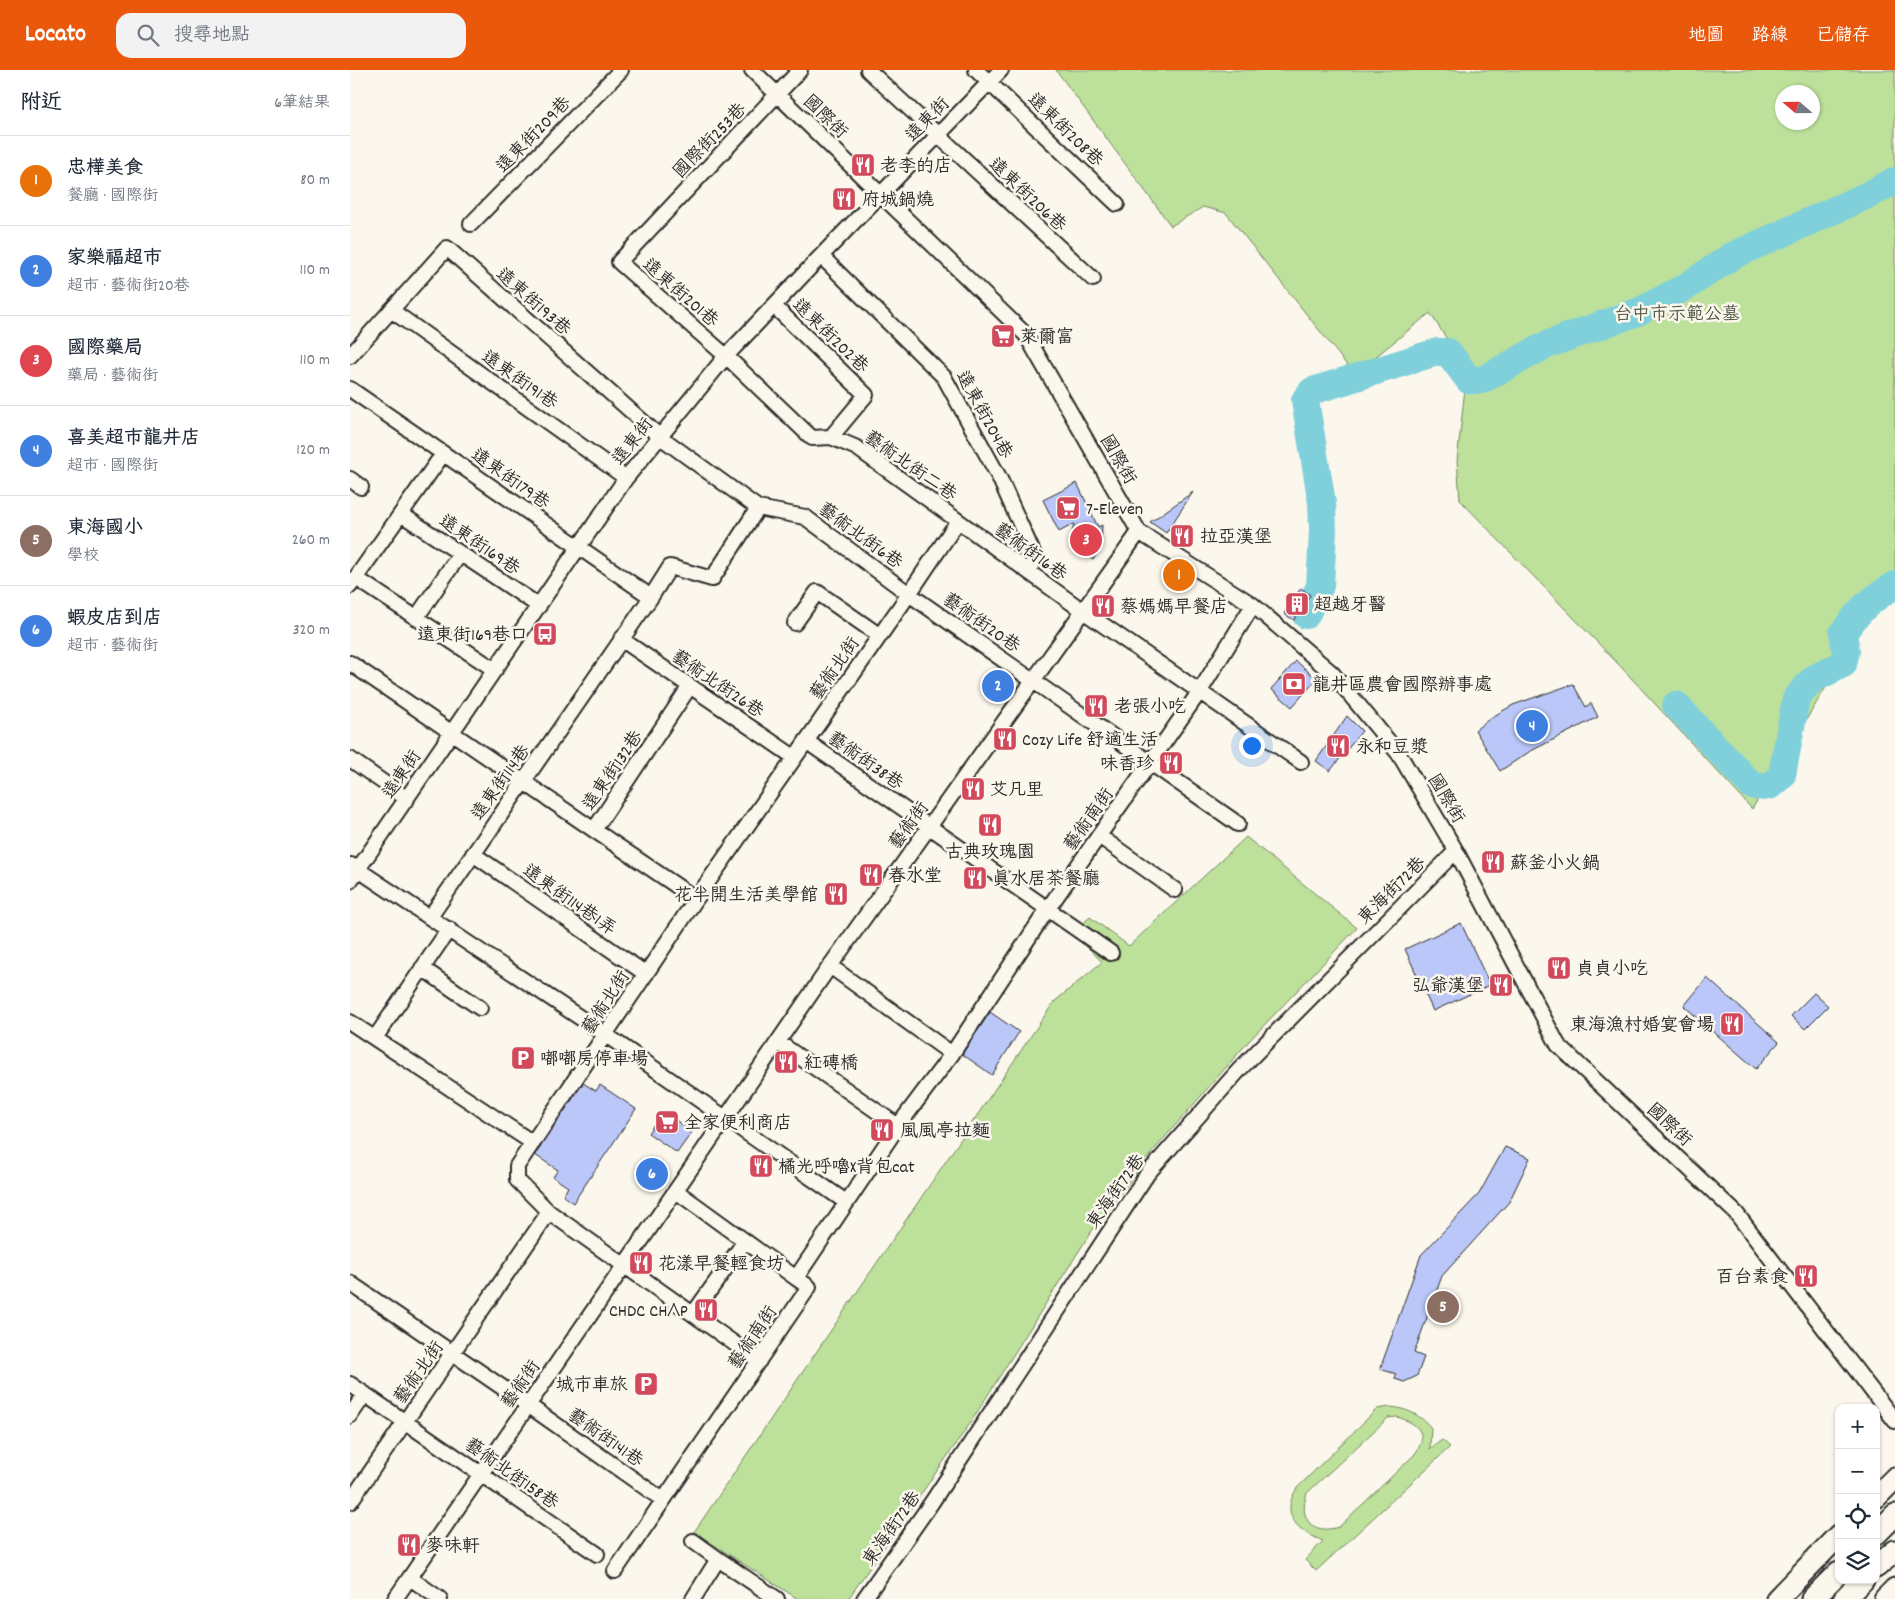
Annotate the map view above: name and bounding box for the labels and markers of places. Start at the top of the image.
restaurant icon: 老李的店 [850,152,876,178]
place label: 老李的店 [880,155,952,180]
restaurant icon: 府城鍋燒 [831,186,857,212]
place label: 府城鍋燒 [862,189,934,214]
supermarket icon: 萊爾富 [990,323,1016,349]
place label: 萊爾富 [1020,326,1074,351]
supermarket icon: 7-Eleven [1055,495,1081,521]
place label: 7-Eleven [1086,498,1143,523]
pin: 3 [1070,521,1102,559]
restaurant icon: 拉亞漢堡 [1169,523,1195,549]
place label: 拉亞漢堡 [1200,526,1272,551]
pin: 1 [1163,556,1195,594]
building icon: 超越牙醫 [1284,591,1310,617]
restaurant icon: 蔡媽媽早餐店 [1090,593,1116,619]
place label: 超越牙醫 [1314,594,1386,619]
place label: 蔡媽媽早餐店 [1120,596,1228,621]
bus stop icon: 遠東街169巷口 [532,621,558,647]
place label: 遠東街169巷口 [417,624,528,649]
pin: 2 [982,667,1014,705]
bank icon: 龍井區農會國際辦事處 [1281,671,1307,697]
place label: 龍井區農會國際辦事處 [1312,674,1492,699]
restaurant icon: 老張小吃 [1083,693,1109,719]
place label: 老張小吃 [1114,696,1186,721]
pin: 4 [1516,707,1548,745]
restaurant icon: Cozy Life 舒適生活 [992,726,1018,752]
place label: Cozy Life 舒適生活 [1022,729,1158,754]
restaurant icon: 永和豆漿 [1325,733,1351,759]
place label: 永和豆漿 [1356,736,1428,761]
restaurant icon: 味香珍 [1158,750,1184,776]
place label: 味香珍 [1100,753,1155,778]
restaurant icon: 艾凡里 [960,776,986,802]
place label: 艾凡里 [990,779,1044,804]
restaurant icon: 古典玫瑰園 [977,812,1003,838]
place label: 古典玫瑰園 [945,841,1035,866]
restaurant icon: 蘇釜小火鍋 [1480,849,1506,875]
place label: 蘇釜小火鍋 [1510,852,1600,877]
restaurant icon: 春水堂 [858,862,884,888]
place label: 春水堂 [888,865,942,890]
restaurant icon: 真水居茶餐廳 [962,865,988,891]
place label: 真水居茶餐廳 [992,868,1100,893]
restaurant icon: 花半開生活美學館 [823,881,849,907]
place label: 花半開生活美學館 [674,884,818,909]
restaurant icon: 貞貞小吃 [1546,955,1572,981]
place label: 貞貞小吃 [1576,958,1648,983]
restaurant icon: 弘爺漢堡 [1488,972,1514,998]
place label: 弘爺漢堡 [1412,975,1484,1000]
restaurant icon: 東海漁村婚宴會場 [1719,1011,1745,1037]
place label: 東海漁村婚宴會場 [1570,1014,1714,1039]
parking icon: 嘟嘟房停車場 [510,1045,536,1071]
place label: 嘟嘟房停車場 [540,1048,648,1073]
restaurant icon: 紅磚橋 [773,1049,799,1075]
place label: 紅磚橋 [804,1052,858,1077]
supermarket icon: 全家便利商店 [654,1109,680,1135]
place label: 全家便利商店 [684,1112,792,1137]
restaurant icon: 風風亭拉麵 [869,1117,895,1143]
place label: 風風亭拉麵 [900,1120,990,1145]
restaurant icon: 橘光呼嚕X背包cat [748,1153,774,1179]
pin: 6 [636,1155,668,1193]
place label: 橘光呼嚕X背包cat [778,1156,915,1181]
restaurant icon: 花漾早餐輕食坊 [628,1250,654,1276]
place label: 花漾早餐輕食坊 [658,1253,784,1278]
restaurant icon: 百台素食 [1793,1263,1819,1289]
place label: 百台素食 [1716,1266,1788,1291]
pin: 5 [1427,1288,1459,1326]
restaurant icon: CHDC CHΛP [693,1297,719,1323]
place label: CHDC CHΛP [609,1300,688,1325]
parking icon: 城市車旅 [633,1371,659,1397]
place label: 城市車旅 [556,1374,628,1399]
restaurant icon: 麥味軒 [396,1532,422,1558]
place label: 麥味軒 [426,1535,480,1560]

